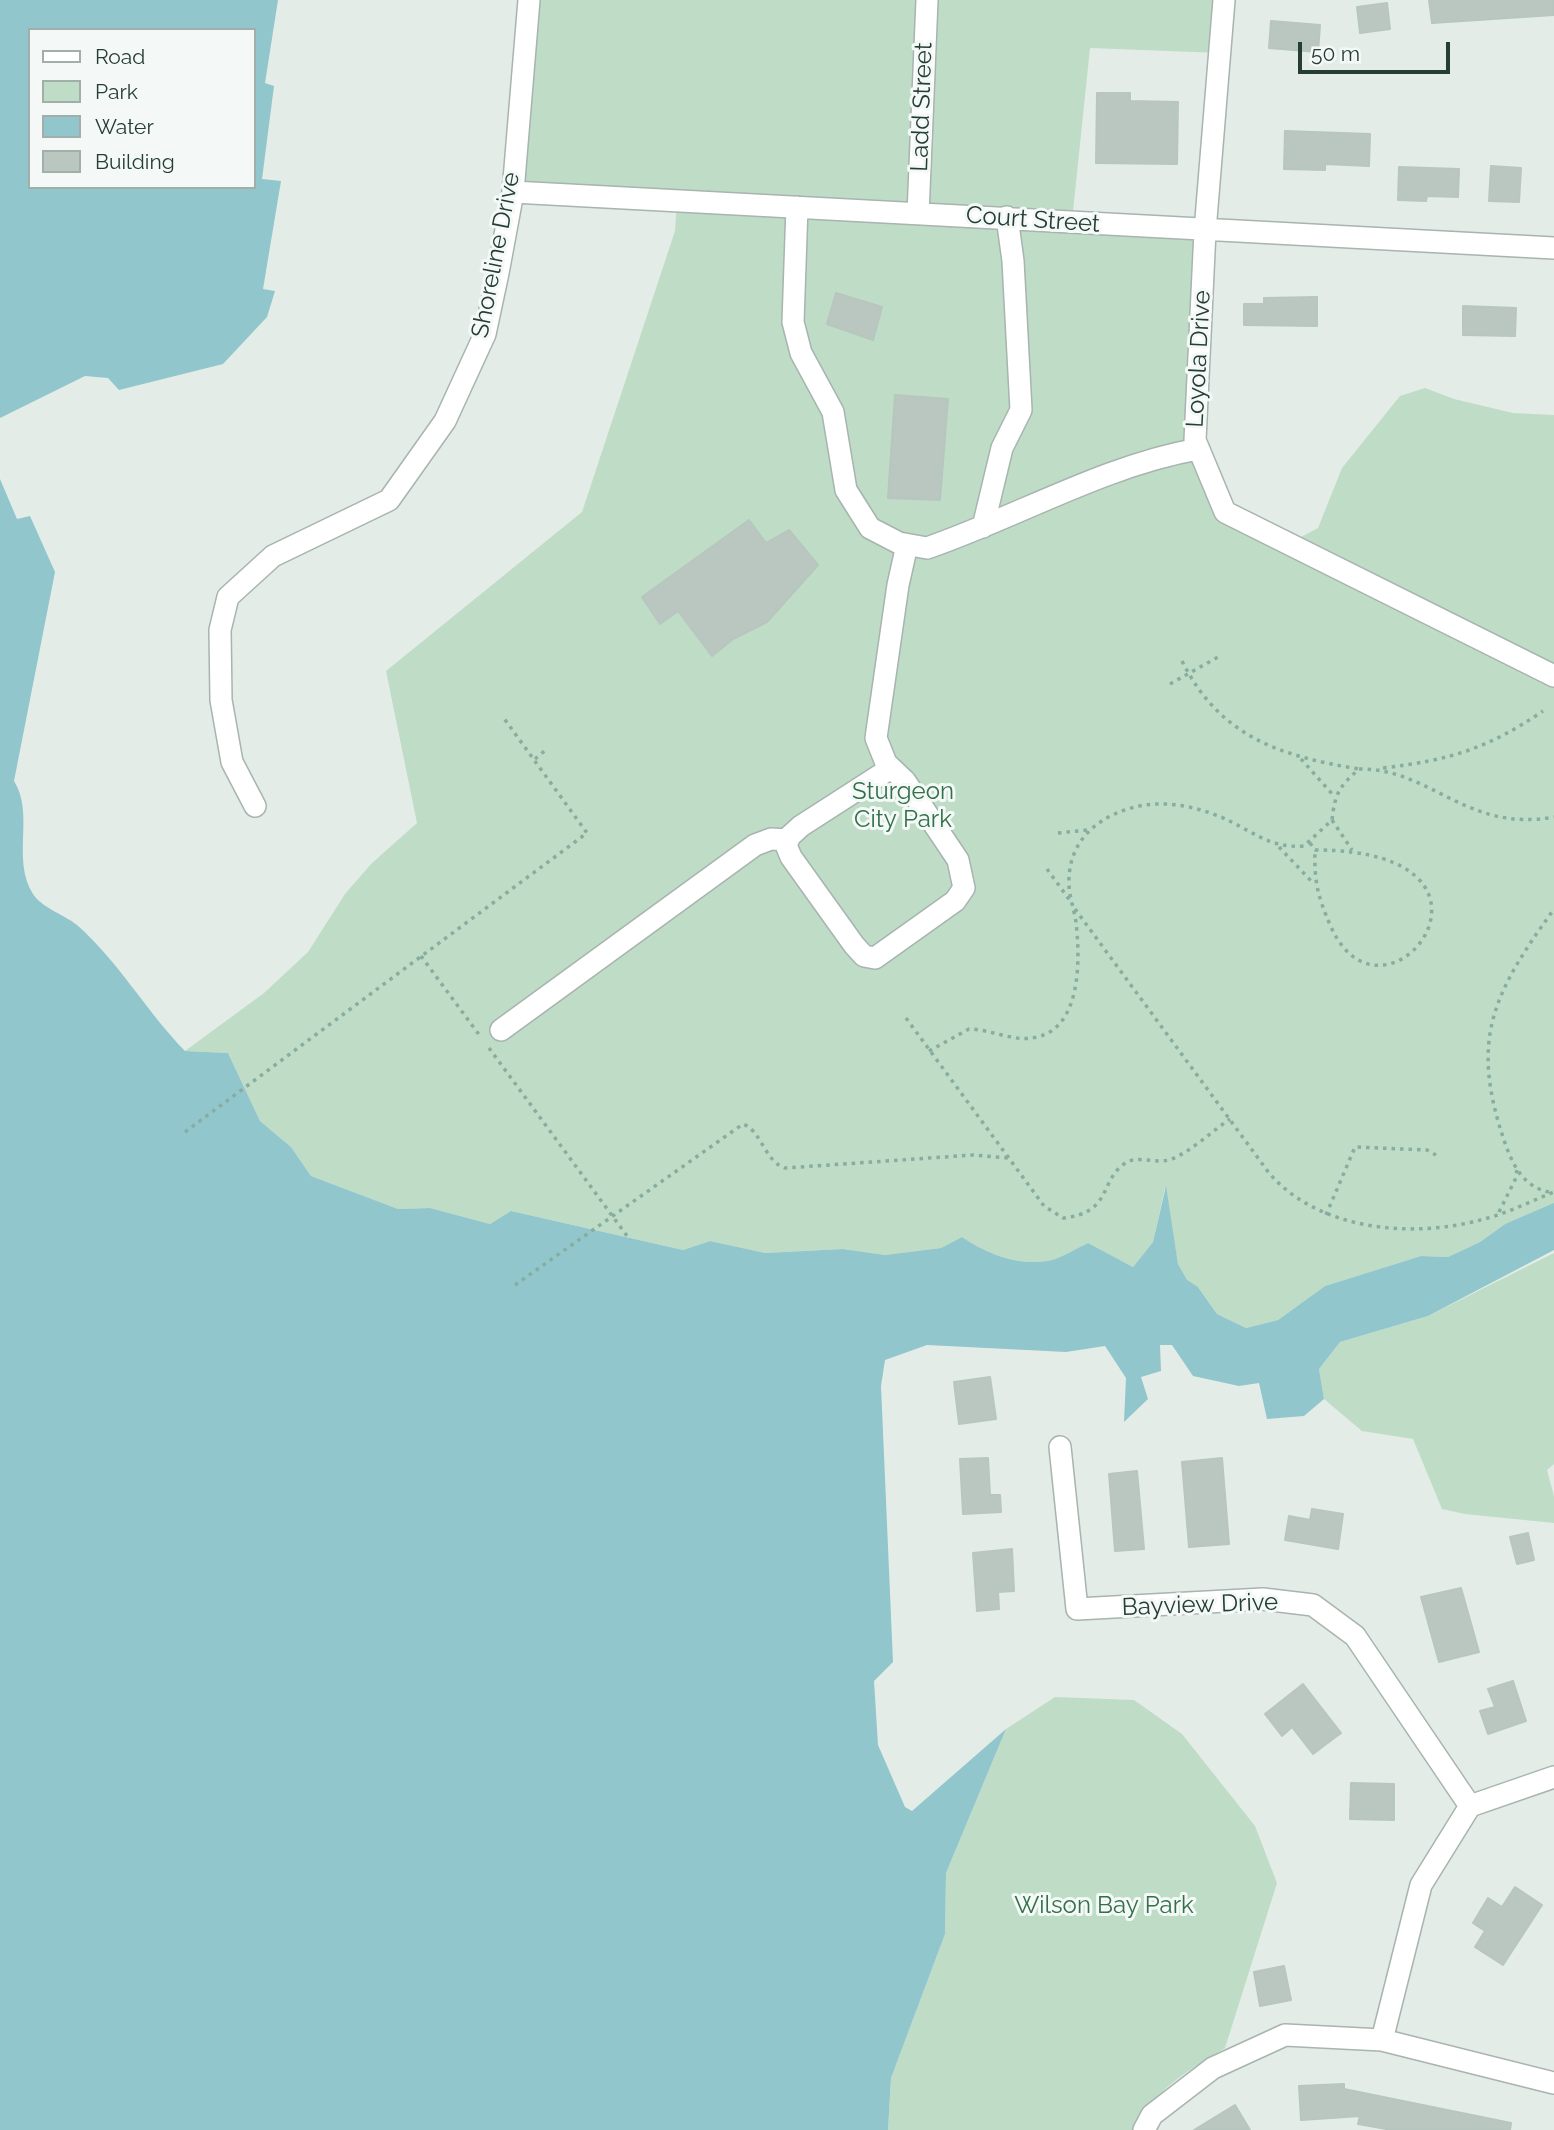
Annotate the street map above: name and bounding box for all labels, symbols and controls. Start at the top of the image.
legend [28,28,256,189]
scale bar [1302,28,1454,72]
text: 50 m [1311,41,1360,66]
street label: Ladd Street [905,42,939,172]
text: Road [95,44,145,69]
text: Park [95,79,138,104]
text: Water [95,114,154,139]
text: Building [95,149,175,174]
street label: Shoreline Drive [466,170,526,340]
street label: Court Street [965,201,1101,239]
street label: Loyola Drive [1181,290,1217,428]
park label: Sturgeon City Park [852,778,954,834]
street label: Bayview Drive [1121,1588,1279,1622]
park label: Wilson Bay Park [1014,1892,1194,1920]

